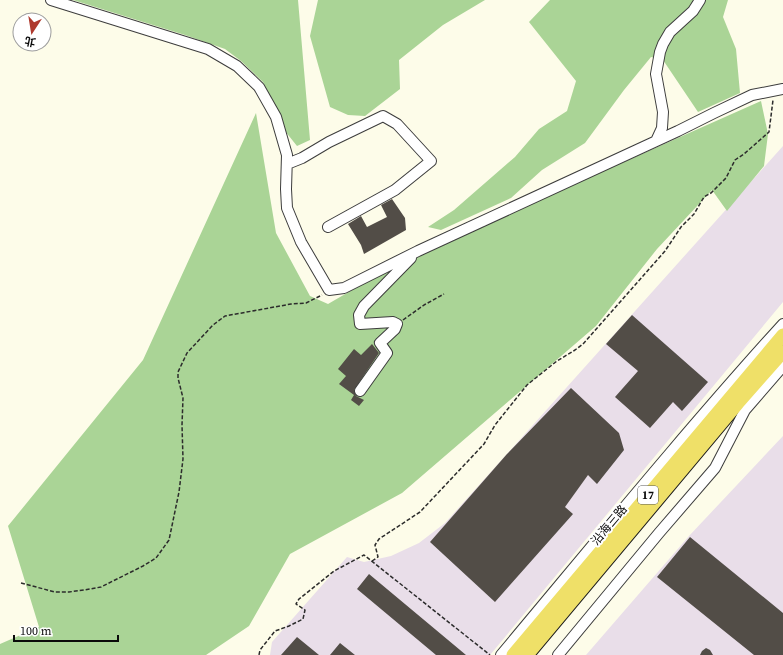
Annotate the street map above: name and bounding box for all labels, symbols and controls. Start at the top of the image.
north arrow [12,12,52,52]
text: 北 [23,33,37,50]
road number: 17 [638,486,658,504]
street label: 沿海三路 [587,501,631,549]
scale bar [14,617,118,643]
text: 100 m [20,623,52,639]

